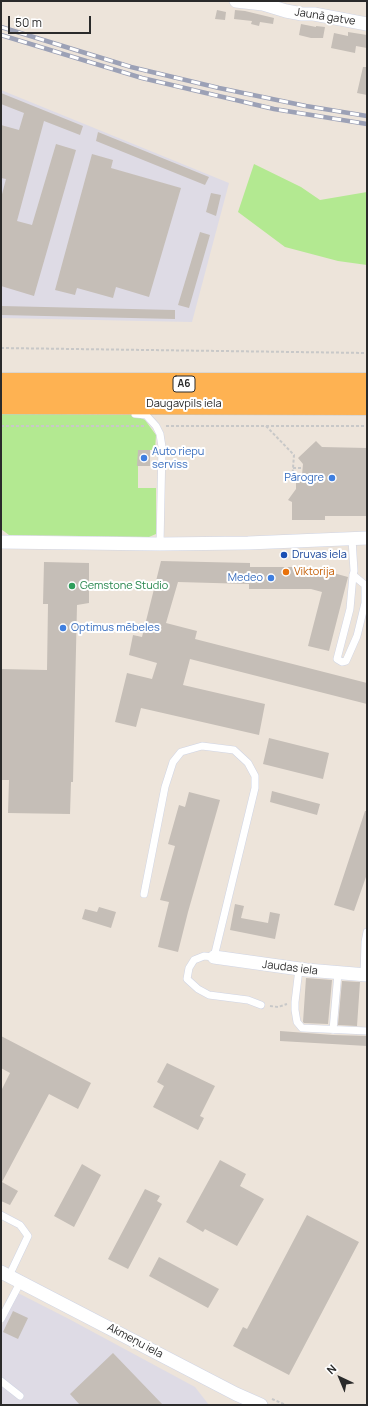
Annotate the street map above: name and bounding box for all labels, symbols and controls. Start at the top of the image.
street label: Jaunā gatve [294,6,356,28]
scale bar [10,8,93,34]
text: 50 m [15,14,42,31]
road number: A6 [173,376,195,392]
street label: Daugavpils iela [146,397,222,411]
place label: Auto riepu serviss [152,445,204,471]
marker: Auto riepu serviss [139,453,149,463]
place label: Pārogre [284,471,324,485]
marker: Pārogre [327,473,337,483]
place label: Druvas iela [292,548,347,562]
marker: Druvas iela [279,550,289,560]
place label: Viktorija [294,565,335,579]
marker: Viktorija [281,567,291,577]
place label: Medeo [228,571,263,585]
marker: Medeo [266,573,276,583]
place label: Gemstone Studio [80,579,168,593]
marker: Gemstone Studio [67,581,77,591]
place label: Optimus mēbeles [71,621,160,635]
marker: Optimus mēbeles [58,623,68,633]
street label: Jaudas iela [261,958,319,978]
street label: Akmeņu iela [105,1321,165,1361]
north arrow [320,1358,360,1398]
text: N [323,1361,339,1377]

